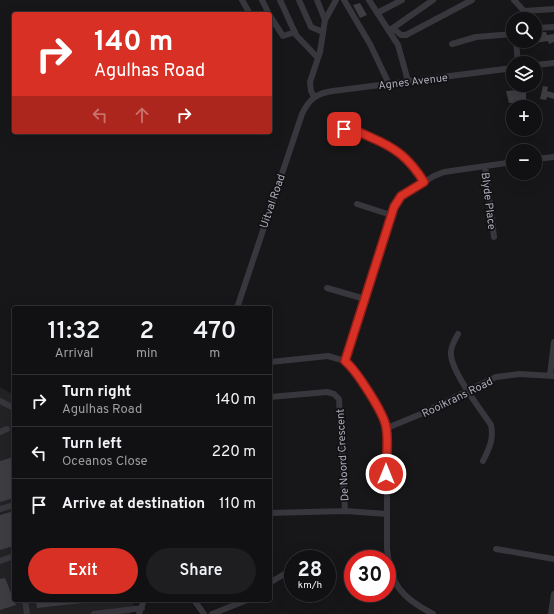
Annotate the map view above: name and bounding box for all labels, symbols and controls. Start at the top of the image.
map controls [506,12,542,180]
button: search [506,12,542,48]
text: 140 m [94,25,173,61]
icon: right [28,28,80,80]
button: layers [506,56,542,92]
text: Agulhas Road [94,60,205,83]
street label: Agnes Avenue [378,71,449,93]
button: + [506,100,542,136]
icon: left [89,104,111,126]
icon: ahead [131,104,153,126]
icon: right [173,104,195,126]
pin [327,112,361,146]
icon: arrive [333,118,355,140]
button: − [506,144,542,180]
street label: Uitval Road [257,172,289,230]
street label: Blyde Place [478,172,498,231]
text: 11:32 [47,317,101,347]
text: 2 [139,317,154,347]
text: 470 [193,317,237,347]
text: Arrival [55,346,93,362]
text: min [136,346,158,362]
text: m [209,346,220,362]
street label: Rooikrans Road [419,375,495,421]
text: Turn right [62,383,131,402]
icon: right [28,390,50,412]
text: 140 m [216,391,256,410]
text: Agulhas Road [62,402,142,418]
street label: De Noord Crescent [334,408,352,502]
text: Turn left [62,435,122,454]
icon: left [28,442,50,464]
text: 220 m [212,443,256,462]
position arrow [365,453,407,495]
text: Oceanos Close [62,454,148,470]
icon: arrive [28,494,50,516]
text: Arrive at destination [62,495,205,514]
text: 110 m [219,495,256,514]
button: Exit [28,548,138,594]
button: Share [146,548,256,594]
speed limit sign: 30 [344,550,396,602]
text: 28 [298,558,322,584]
text: km/h [298,579,322,592]

